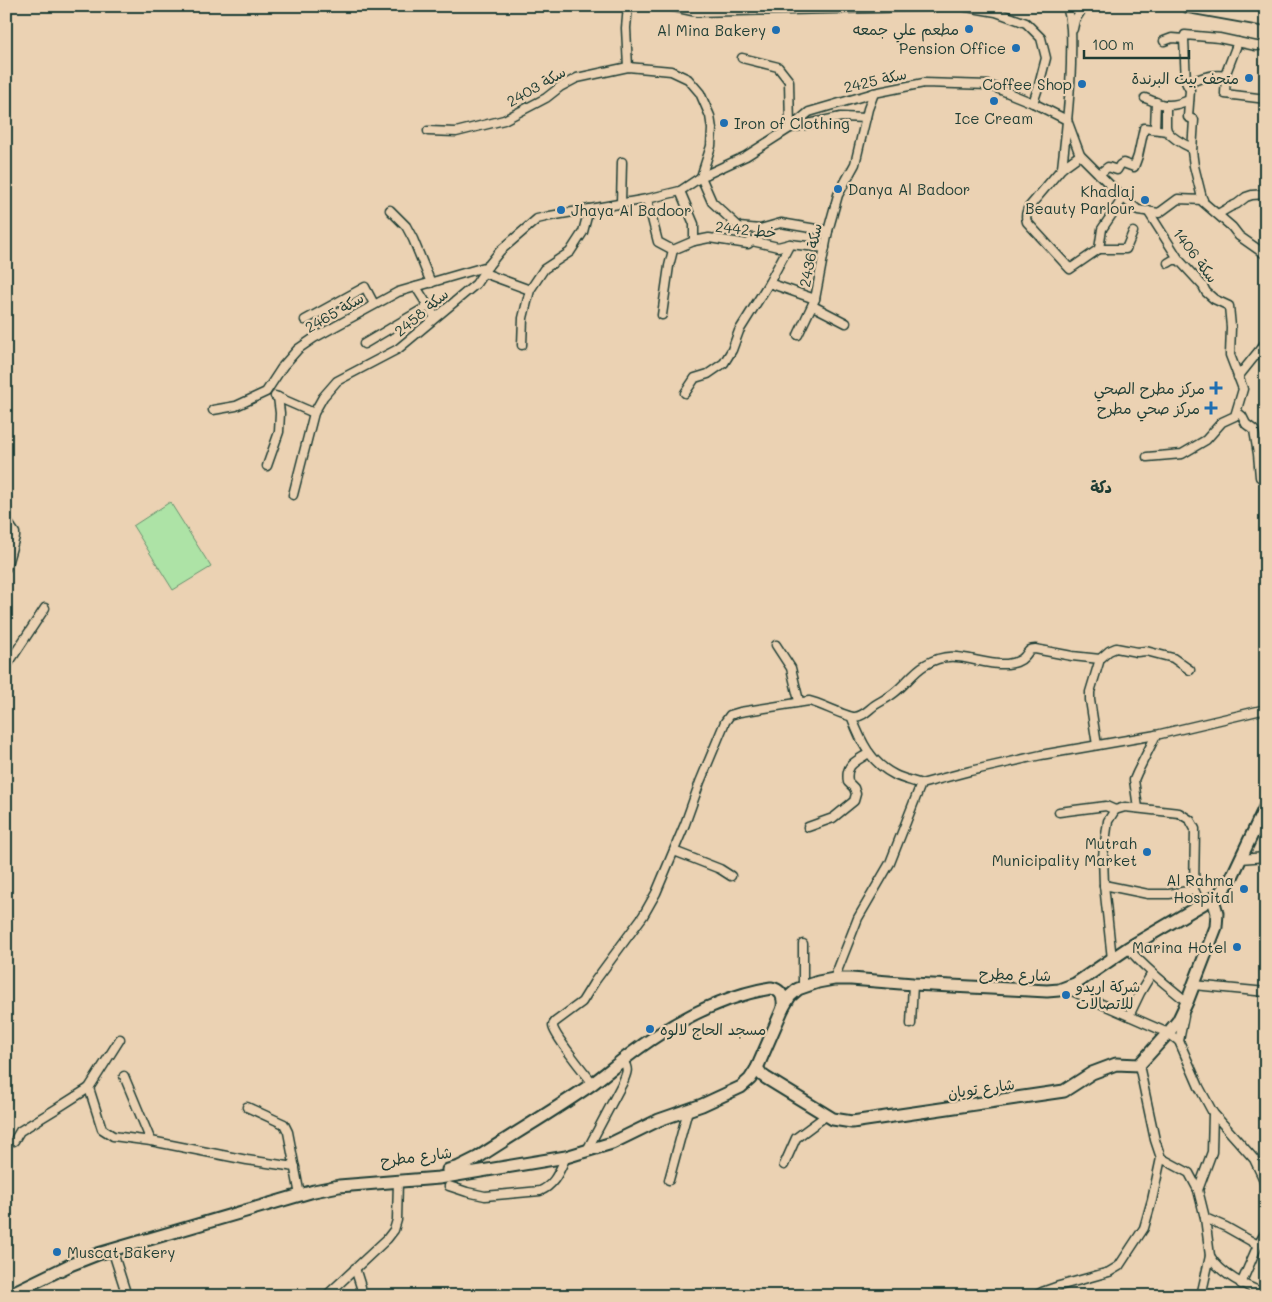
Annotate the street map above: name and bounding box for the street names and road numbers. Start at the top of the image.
street label: سكة 2403 [503,61,569,111]
street label: سكة 2425 [842,63,908,97]
street label: 2442 خط [714,216,778,242]
street label: سكة 2436 [794,221,826,289]
street label: 1406 سكة [1169,224,1223,286]
street label: سكة 2458 [390,284,452,340]
street label: سكة 2465 [301,287,367,337]
street label: شارع مطرح [979,963,1051,986]
street label: شارع تويان [946,1073,1016,1104]
street label: شارع مطرح [379,1142,453,1171]

